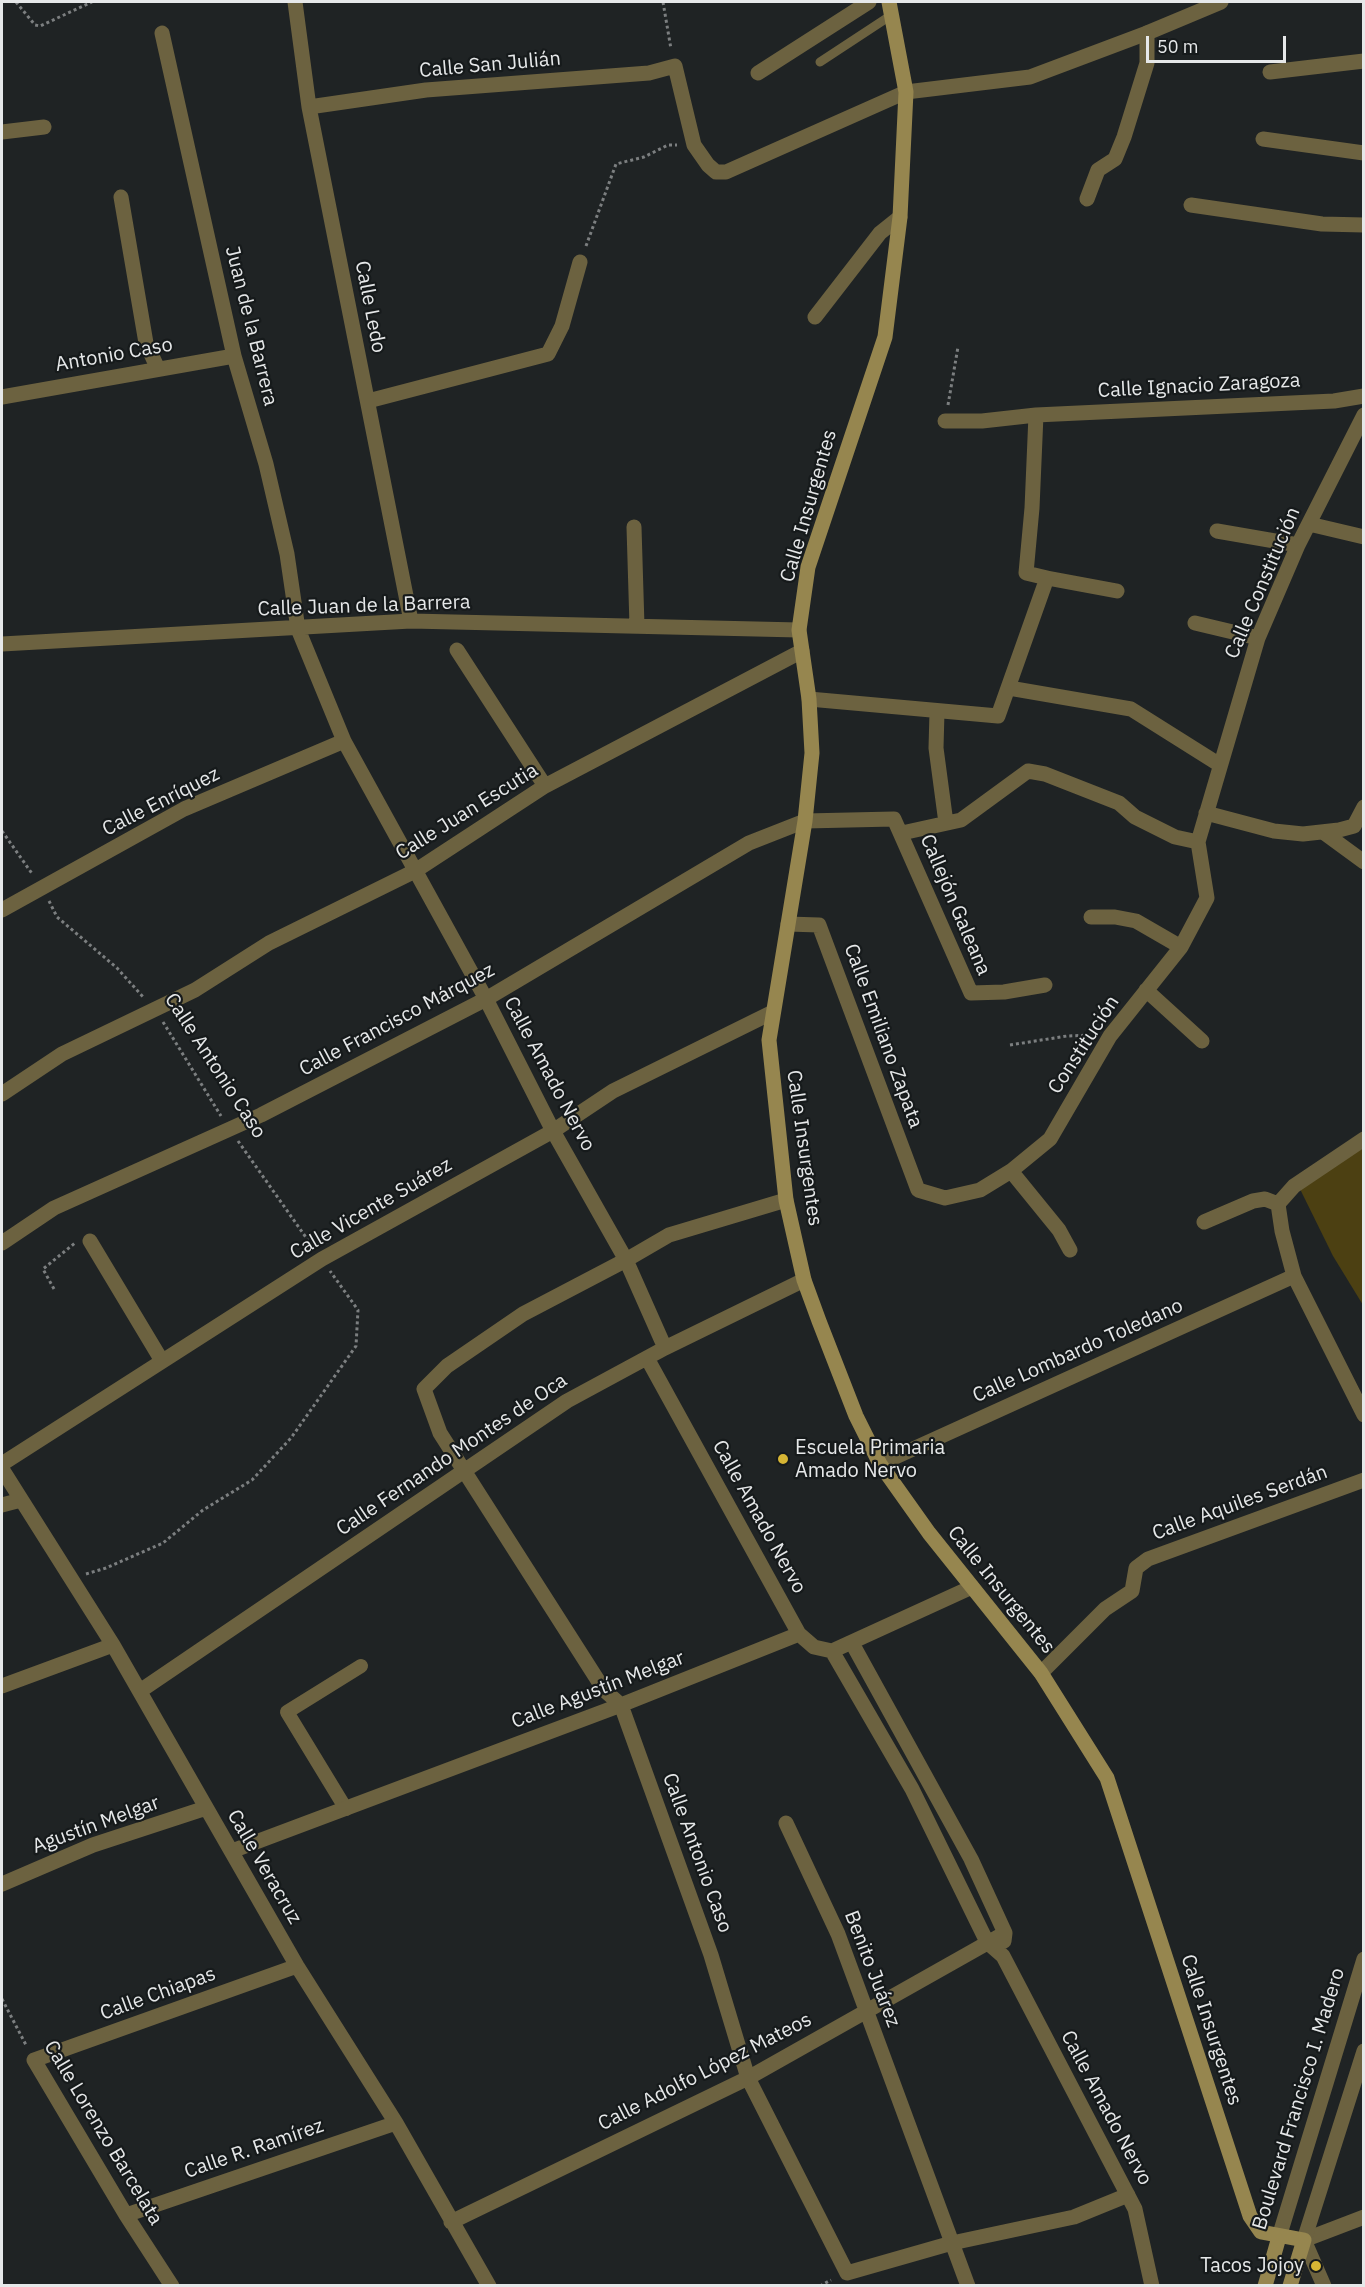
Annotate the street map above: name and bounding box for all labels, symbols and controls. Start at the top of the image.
scale bar [1149,24,1288,62]
text: 50 m [1157,35,1199,58]
street label: Calle San Julián [418,47,562,83]
street label: Juan de la Barrera [220,244,282,408]
street label: Calle Ledo [349,259,391,355]
street label: Antonio Caso [53,333,175,377]
street label: Calle Ignacio Zaragoza [1097,369,1301,403]
street label: Calle Insurgentes [776,427,842,585]
street label: Calle Constitución [1220,504,1306,662]
street label: Calle Juan de la Barrera [257,590,471,622]
street label: Calle Juan Escutia [391,759,543,865]
street label: Calle Enríquez [99,762,223,842]
street label: Callejón Galeana [914,831,996,979]
street label: Calle Emiliano Zapata [838,941,928,1131]
street label: Calle Francisco Márquez [295,958,499,1082]
street label: Calle Antonio Caso [159,989,271,1143]
street label: Constitución [1043,991,1125,1099]
street label: Calle Amado Nervo [498,993,600,1155]
street label: Calle Insurgentes [781,1068,827,1228]
street label: Calle Vicente Suárez [286,1153,456,1265]
street label: Calle Lombardo Toledano [969,1294,1187,1408]
street label: Calle Fernando Montes de Oca [332,1369,572,1541]
street label: Calle Amado Nervo [707,1436,811,1598]
place label: Escuela Primaria Amado Nervo [795,1436,945,1483]
marker: Escuela Primaria Amado Nervo [776,1452,790,1466]
street label: Calle Aquiles Serdán [1149,1460,1331,1546]
street label: Calle Insurgentes [942,1521,1060,1659]
street label: Calle Agustín Melgar [508,1646,688,1734]
street label: Calle Antonio Caso [657,1770,737,1936]
street label: Agustín Melgar [29,1791,163,1859]
street label: Calle Veracruz [222,1806,306,1928]
street label: Benito Juárez [839,1907,905,2031]
street label: Calle Insurgentes [1175,1951,1247,2109]
street label: Calle Chiapas [97,1962,219,2026]
street label: Boulevard Francisco I. Madero [1248,1965,1350,2233]
street label: Calle Adolfo López Mateos [594,2008,816,2136]
street label: Calle Amado Nervo [1055,2027,1157,2189]
street label: Calle Lorenzo Barcelata [38,2036,168,2230]
street label: Calle R. Ramírez [181,2114,327,2184]
place label: Tacos Jojoy [1200,2254,1304,2278]
marker: Tacos Jojoy [1309,2259,1323,2273]

